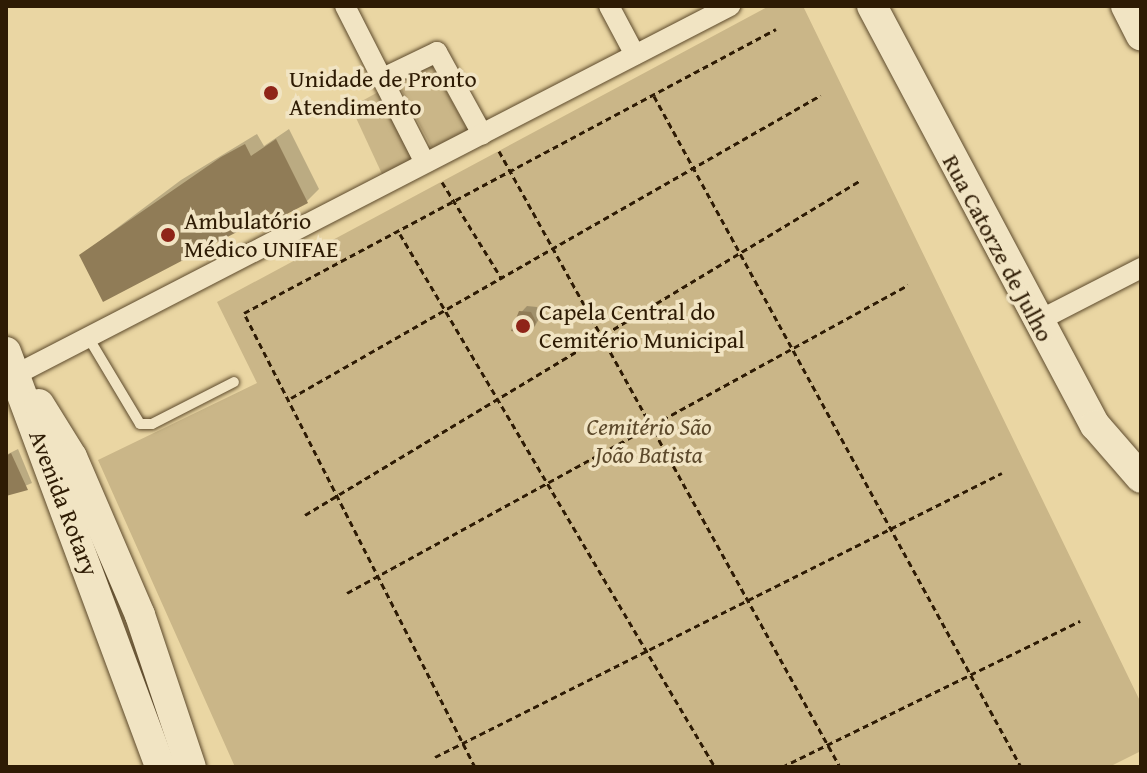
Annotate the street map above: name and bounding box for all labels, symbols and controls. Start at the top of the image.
place label: Unidade de Pronto Atendimento [289,65,477,121]
marker: Unidade de Pronto Atendimento [260,82,282,104]
street label: Rua Catorze de Julho [936,149,1060,347]
place label: Ambulatório Médico UNIFAE [184,207,338,263]
marker: Ambulatório Médico UNIFAE [159,226,177,244]
place label: Capela Central do Cemitério Municipal [539,298,745,354]
marker: Capela Central do Cemitério Municipal [514,317,532,335]
park label: Cemitério São João Batista [587,413,711,469]
street label: Avenida Rotary [23,426,105,580]

